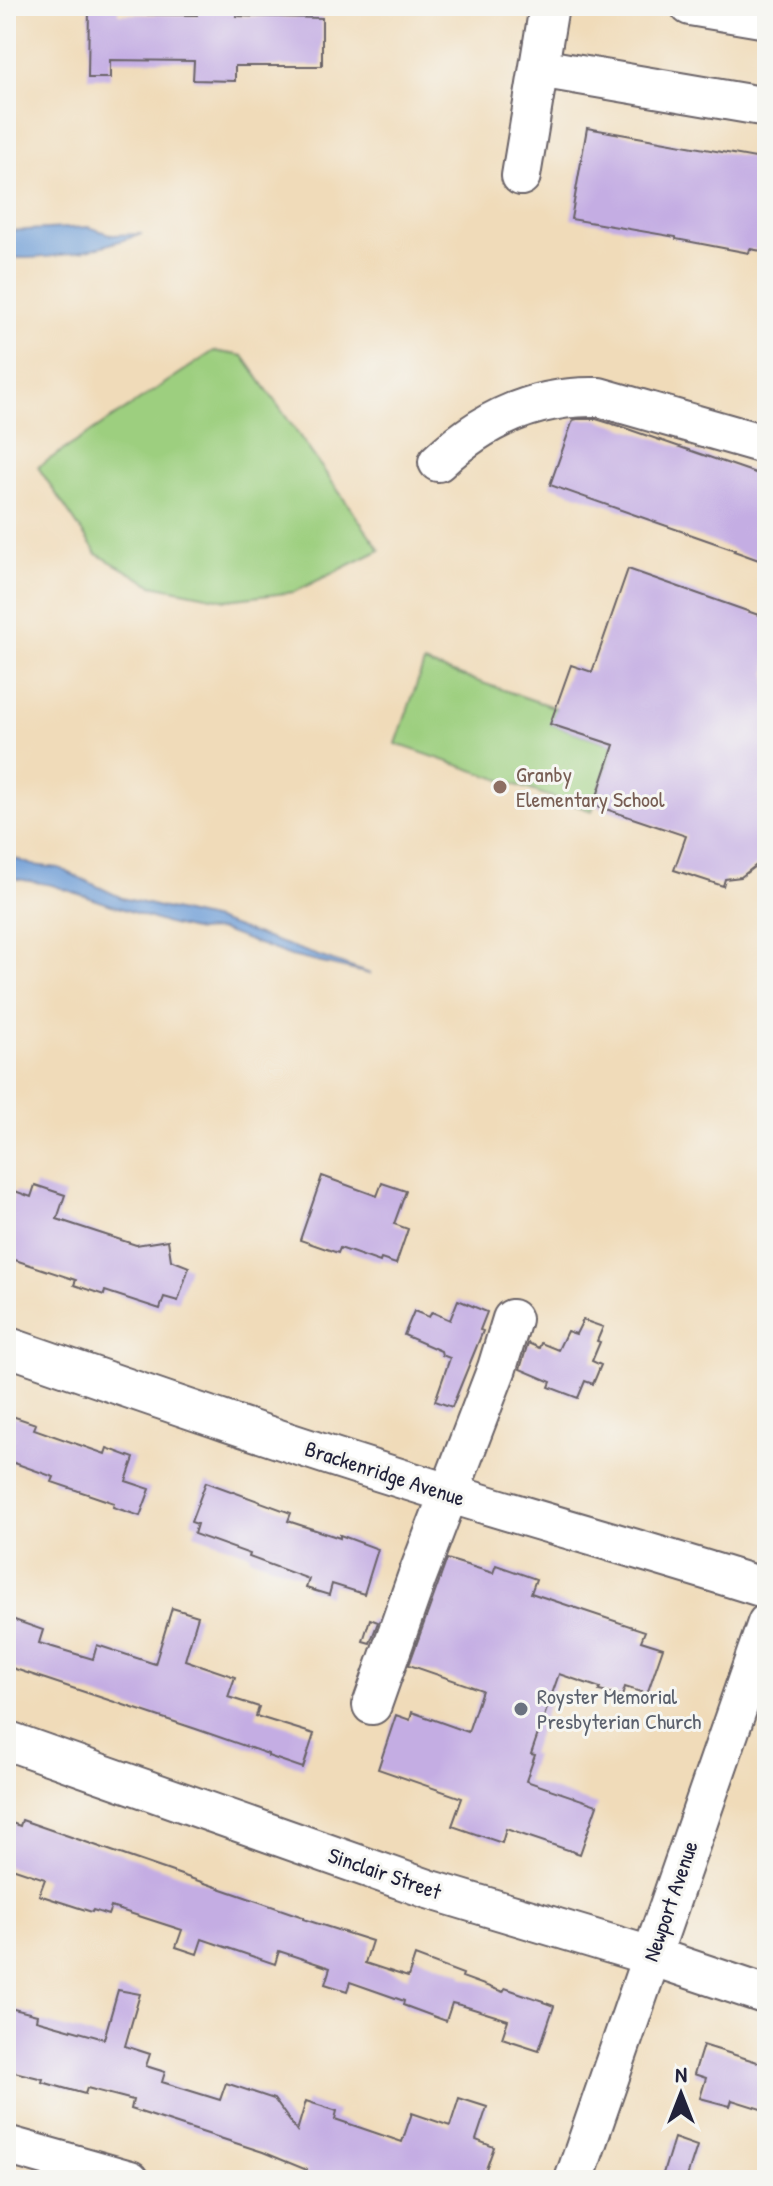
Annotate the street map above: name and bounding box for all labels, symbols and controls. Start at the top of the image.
place label: Granby Elementary School [516,759,665,814]
marker: Granby Elementary School [491,778,509,796]
street label: Brackenridge Avenue [301,1433,469,1513]
place label: Royster Memorial Presbyterian Church [537,1681,701,1736]
marker: Royster Memorial Presbyterian Church [512,1700,530,1718]
street label: Newport Avenue [635,1836,705,1965]
street label: Sinclair Street [324,1840,446,1906]
north arrow [641,2054,721,2134]
text: N [675,2059,687,2089]

